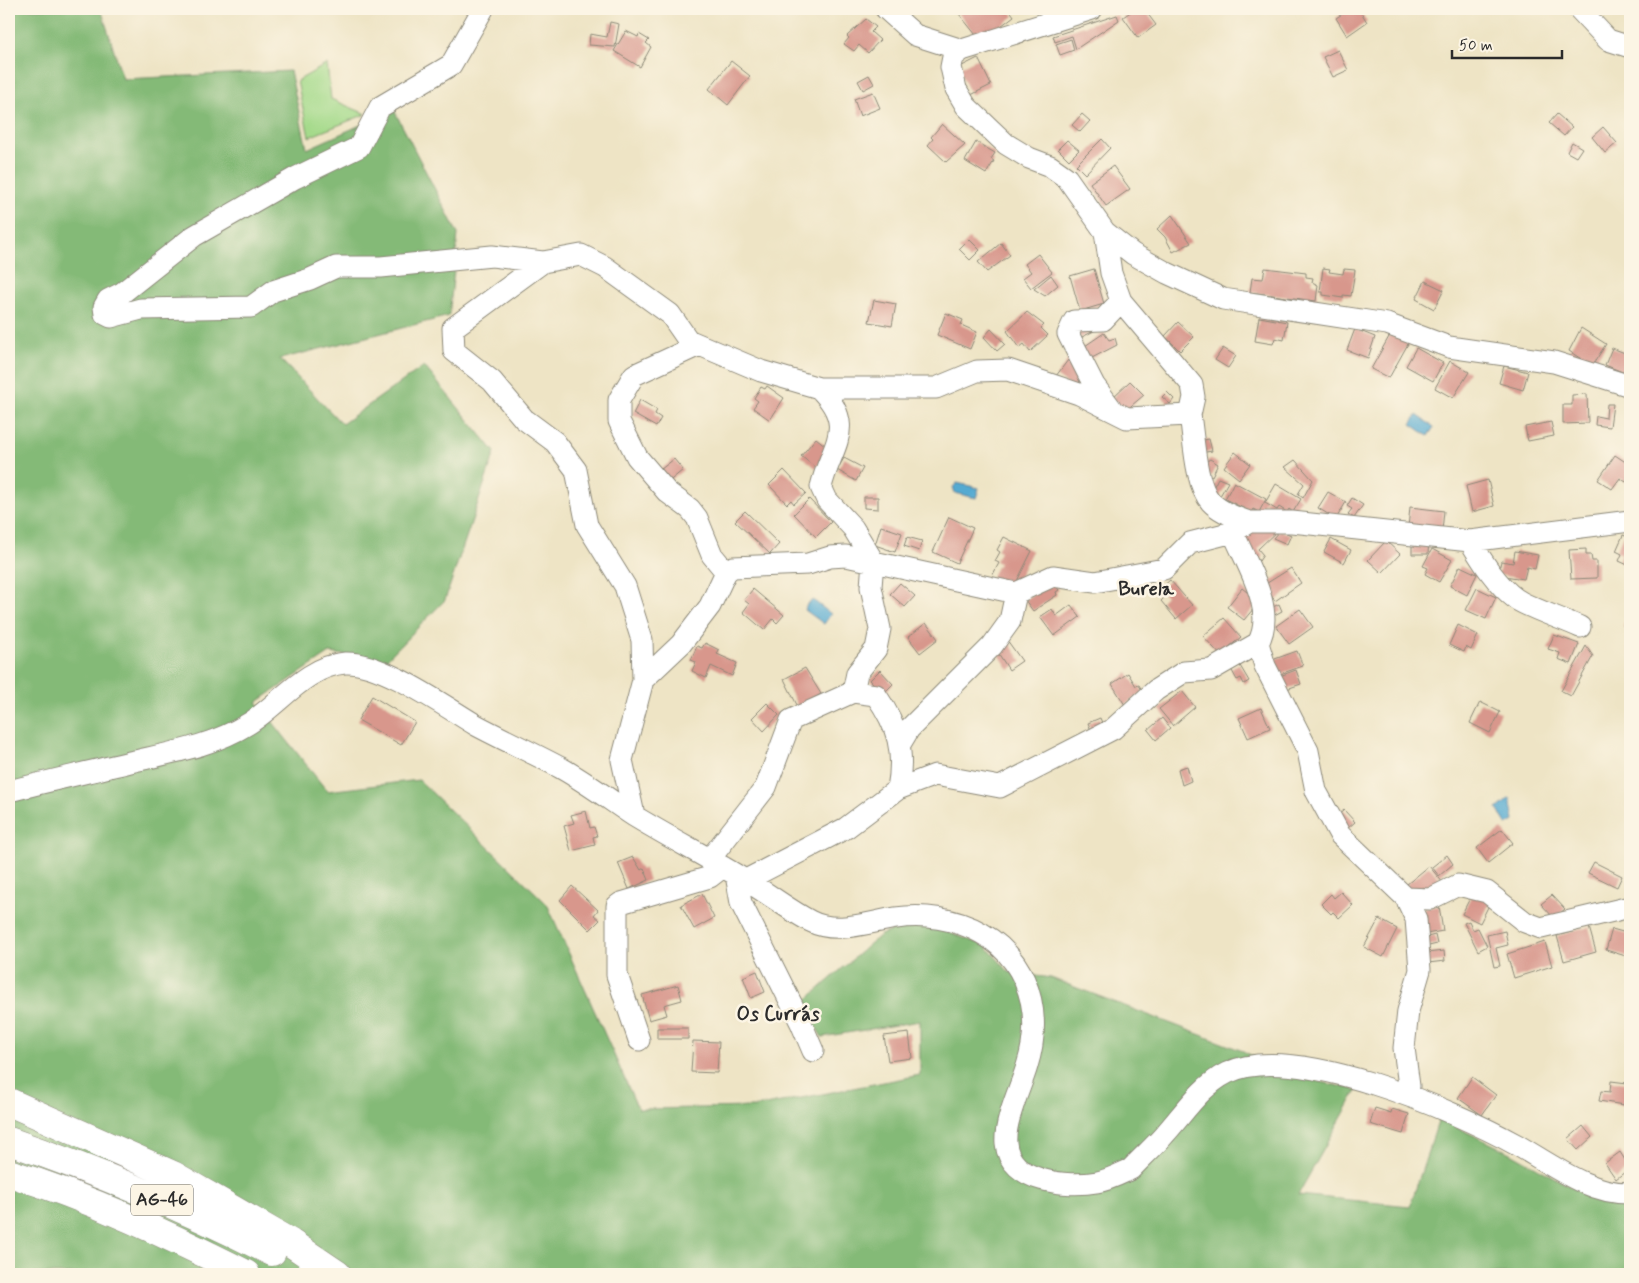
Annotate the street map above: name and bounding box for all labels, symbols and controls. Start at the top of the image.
scale bar [1452,28,1562,60]
text: 50 m [1459,36,1493,56]
district label: Burela [1118,576,1175,603]
district label: Os Currás [736,1001,820,1028]
road number: AG-46 [131,1184,193,1216]

